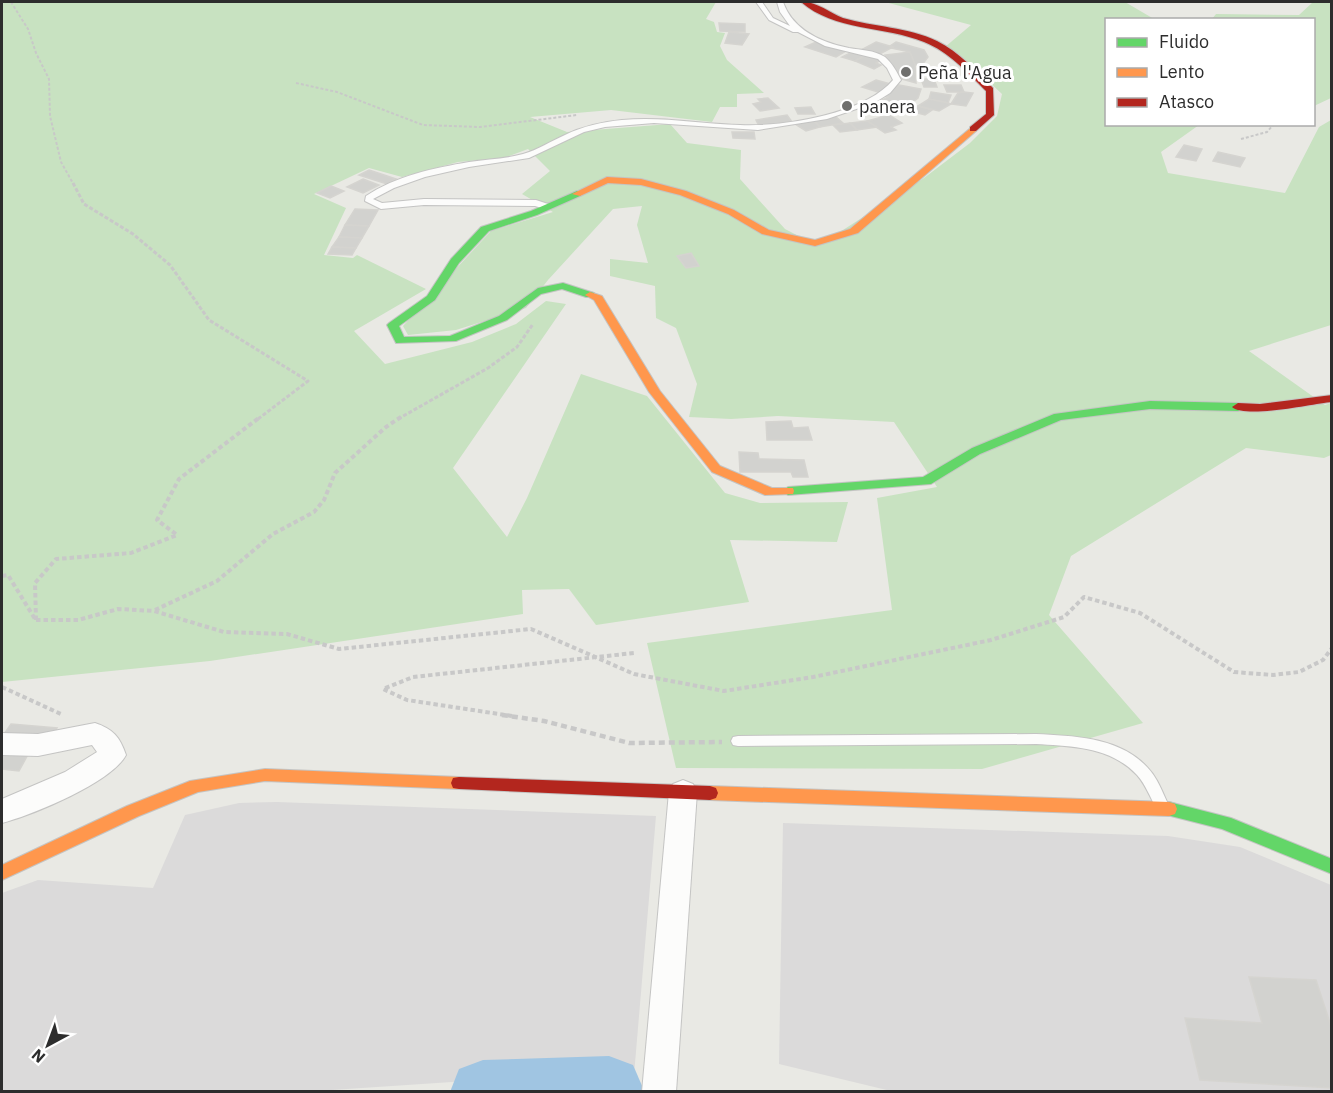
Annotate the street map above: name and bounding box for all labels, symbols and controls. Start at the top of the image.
legend [1105,18,1315,126]
text: Fluido [1159,30,1209,53]
text: Lento [1159,60,1204,83]
place label: Peña l'Agua [918,61,1012,84]
marker: Peña l'Agua [899,65,913,79]
text: Atasco [1159,90,1214,113]
place label: panera [859,95,916,118]
marker: panera [840,99,854,113]
north arrow [18,1015,78,1075]
text: N [27,1045,49,1068]

